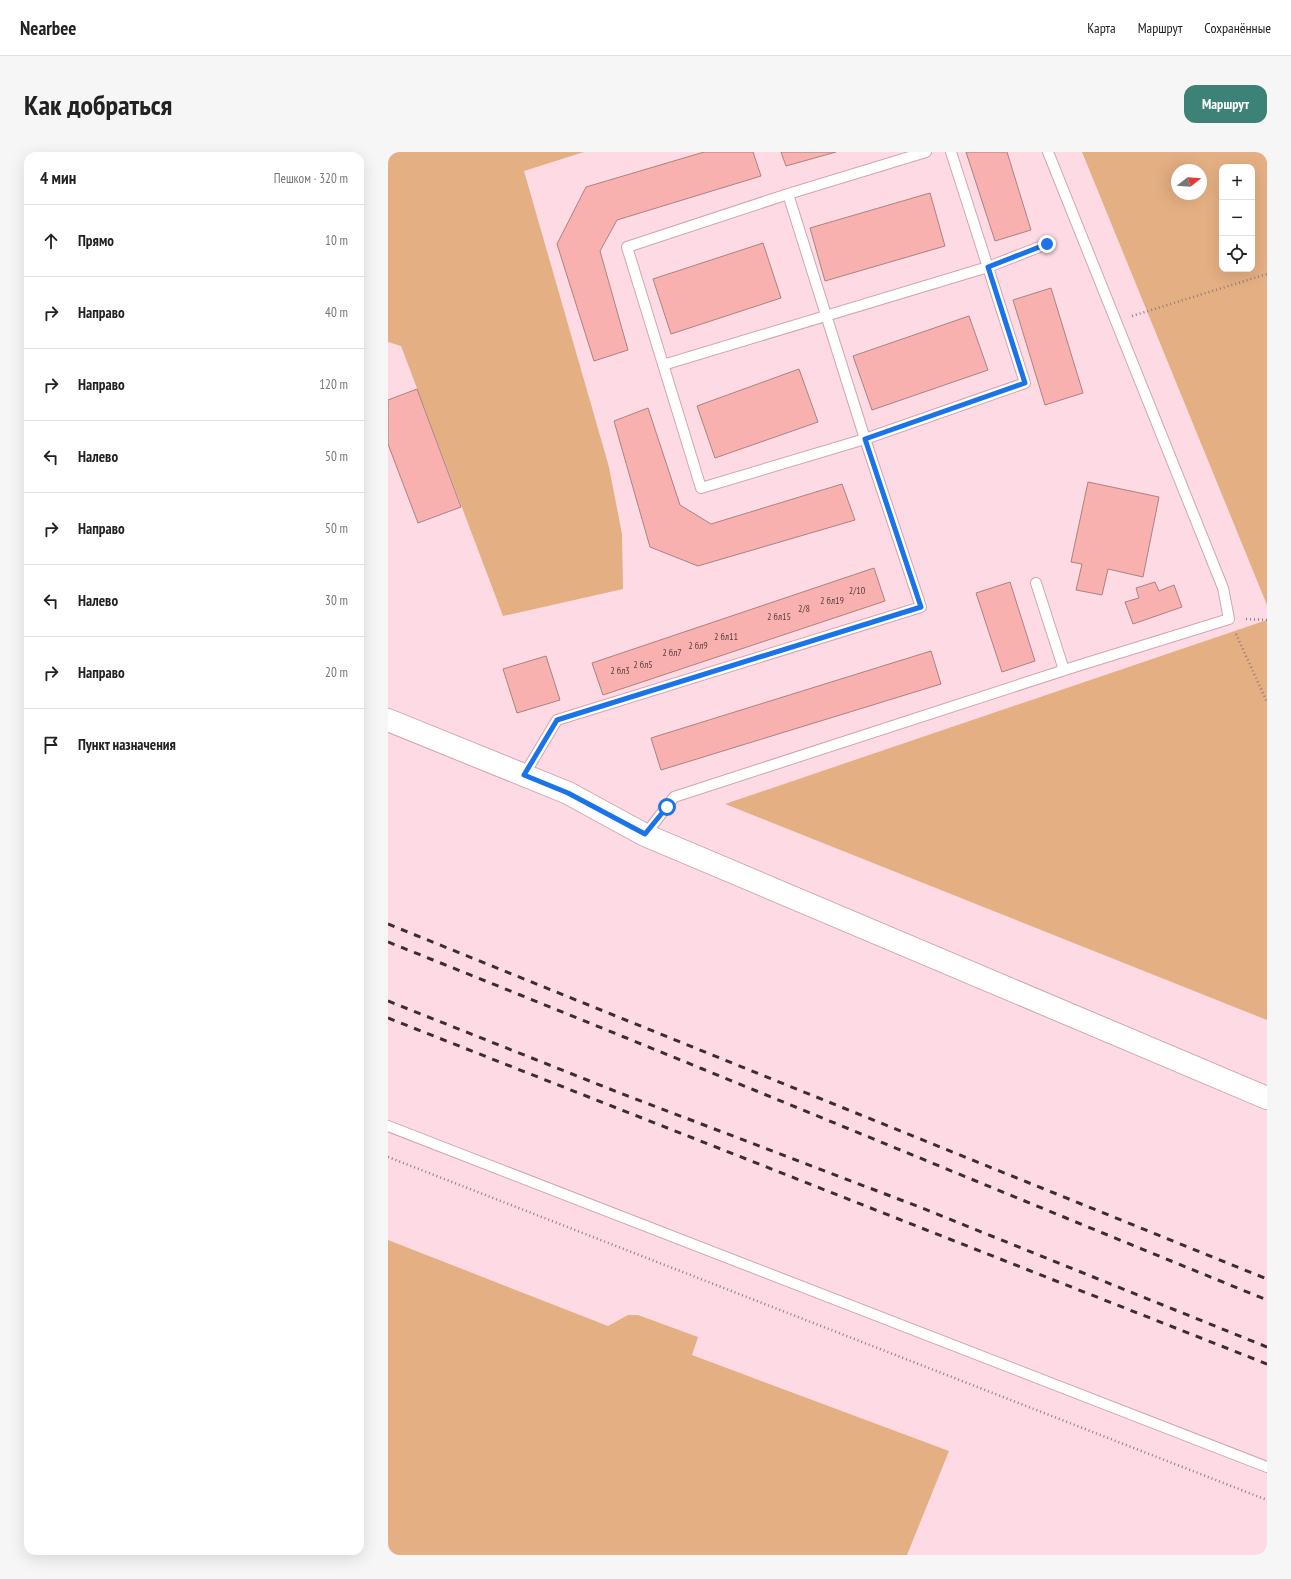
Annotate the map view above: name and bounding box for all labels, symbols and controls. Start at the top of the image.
text: Nearbee [20,16,77,40]
text: Карта [1087,19,1116,37]
text: Маршрут [1138,19,1182,37]
text: Сохранённые [1204,19,1271,37]
button: Маршрут [1184,85,1267,123]
text: Как добраться [24,86,172,123]
north arrow [1171,164,1207,200]
map controls [1219,164,1255,272]
button: + [1219,164,1255,200]
text: 4 мин [40,167,76,189]
text: Пешком · 320 m [274,170,348,187]
button: − [1219,200,1255,236]
icon: ahead [40,230,62,252]
text: Прямо [78,231,114,250]
text: 10 m [325,232,348,249]
route end [1038,235,1056,253]
button: locate [1219,236,1255,272]
icon: right [40,302,62,324]
text: Направо [78,303,125,322]
text: 40 m [325,304,348,321]
icon: right [40,374,62,396]
text: Направо [78,375,125,394]
text: 120 m [319,376,348,393]
icon: left [40,446,62,468]
text: Налево [78,447,118,466]
text: 50 m [325,448,348,465]
icon: right [40,518,62,540]
text: Направо [78,519,125,538]
text: 50 m [325,520,348,537]
house number: 2/10 [849,584,866,597]
icon: left [40,590,62,612]
text: Налево [78,591,118,610]
text: 30 m [325,592,348,609]
house number: 2 бл19 [820,594,844,607]
house number: 2/8 [798,602,810,615]
house number: 2 бл15 [767,610,791,623]
house number: 2 бл11 [714,630,738,643]
house number: 2 бл9 [688,639,708,652]
house number: 2 бл7 [662,646,682,659]
house number: 2 бл5 [633,658,653,671]
icon: right [40,662,62,684]
text: Направо [78,663,125,682]
text: 20 m [325,664,348,681]
house number: 2 бл3 [610,664,630,677]
icon: arrive [40,734,62,756]
text: Пункт назначения [78,735,176,754]
route start [658,798,676,816]

